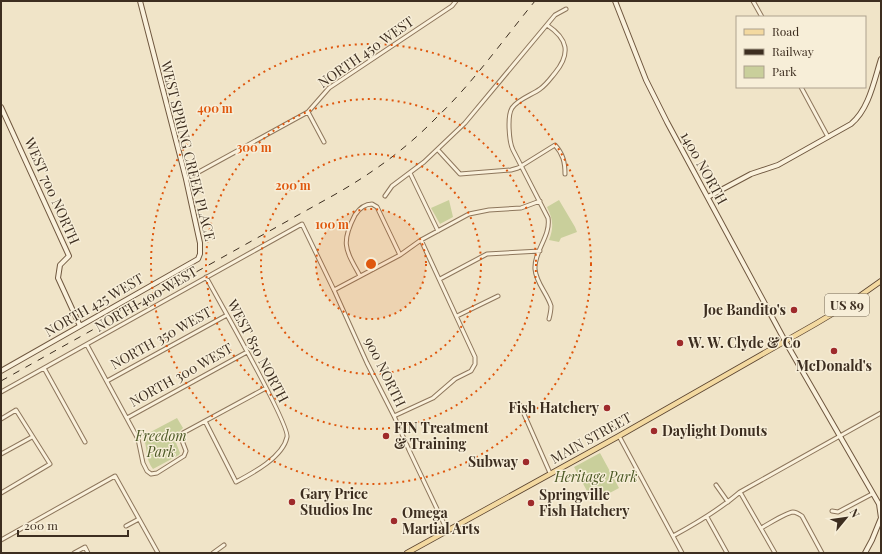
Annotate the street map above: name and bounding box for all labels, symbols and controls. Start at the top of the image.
street label: NORTH 450 WEST [314,11,418,92]
legend [736,16,866,88]
text: Road [772,23,799,39]
text: Railway [772,43,814,59]
street label: WEST SPRING CREEK PLACE [157,58,220,243]
text: Park [772,63,797,79]
text: 400 m [197,100,233,116]
street label: 1400 NORTH [677,128,733,208]
street label: WEST 700 NORTH [20,134,85,248]
text: 300 m [237,139,272,155]
text: 200 m [275,177,311,193]
text: 100 m [315,216,349,232]
centre of rings [364,257,378,271]
street label: NORTH 400 WEST [91,261,201,336]
street label: NORTH 425 WEST [41,268,147,341]
road number: US 89 [825,294,869,316]
street label: WEST 850 NORTH [223,295,294,406]
place label: Joe Bandito's [702,300,786,319]
street label: NORTH 350 WEST [107,302,215,373]
marker: Joe Bandito's [789,305,799,315]
place label: W. W. Clyde & Co [687,333,801,352]
street label: 900 NORTH [360,334,411,410]
street label: NORTH 300 WEST [126,338,236,411]
marker: W. W. Clyde & Co [675,338,685,348]
marker: McDonald's [829,346,839,356]
place label: McDonald's [796,356,872,375]
place label: Fish Hatchery [509,398,600,417]
marker: Fish Hatchery [602,403,612,413]
street label: MAIN STREET [547,407,635,468]
place label: FIN Treatment & Training [394,418,489,453]
place label: Daylight Donuts [662,421,767,440]
park label: Freedom Park [134,426,187,461]
marker: Daylight Donuts [649,426,659,436]
marker: FIN Treatment & Training [381,431,391,441]
place label: Subway [468,452,519,471]
marker: Subway [521,457,531,467]
park label: Heritage Park [554,467,637,486]
place label: Gary Price Studios Inc [300,484,373,519]
place label: Springville Fish Hatchery [539,485,630,520]
marker: Gary Price Studios Inc [287,497,297,507]
marker: Springville Fish Hatchery [526,498,536,508]
north arrow [826,498,866,538]
place label: Omega Martial Arts [402,503,480,538]
text: N [847,506,864,520]
scale bar [18,512,128,538]
marker: Omega Martial Arts [389,516,399,526]
text: 200 m [24,517,58,533]

